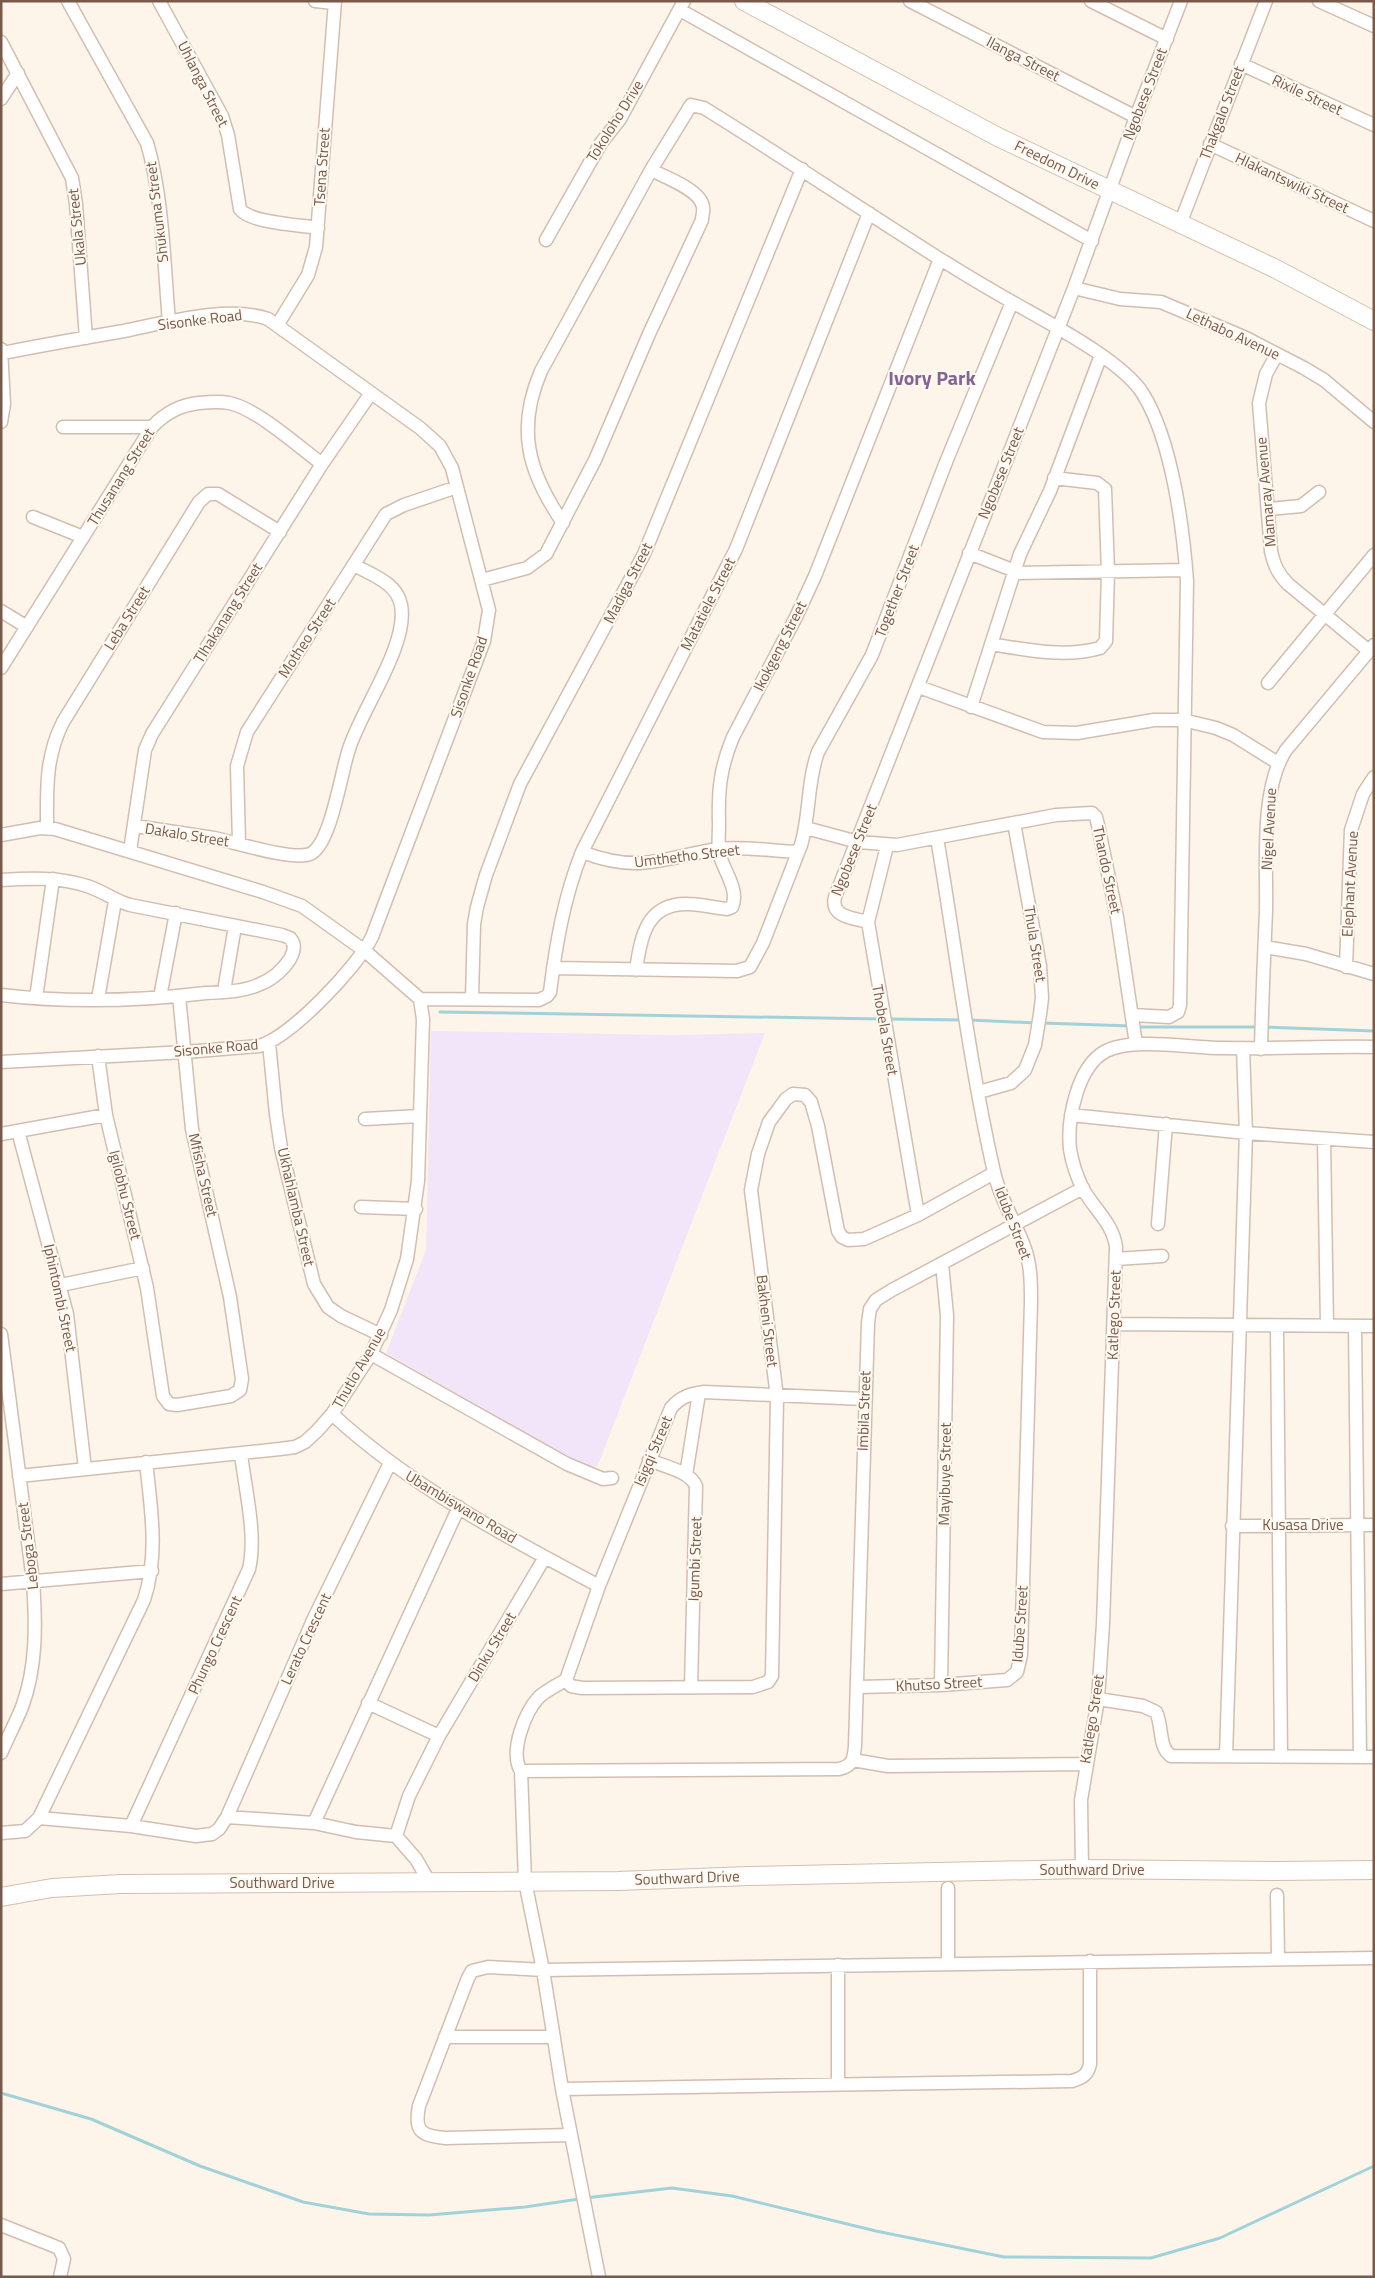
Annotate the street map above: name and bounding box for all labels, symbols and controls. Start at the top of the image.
street label: Ilanga Street [982,30,1065,87]
street label: Uhlanga Street [172,37,235,131]
street label: Ngobese Street [1116,43,1173,144]
street label: Thakgalo Street [1193,62,1250,163]
street label: Rixile Street [1268,68,1347,121]
street label: Tokoloho Drive [580,75,649,166]
street label: Tsena Street [307,126,336,207]
street label: Freedom Drive [1011,134,1104,195]
street label: Hlakantswiki Street [1232,146,1354,219]
street label: Shukuma Street [139,160,174,264]
street label: Ukala Street [61,187,92,267]
street label: Lethabo Avenue [1182,302,1284,365]
street label: Sisonke Road [156,303,243,336]
district label: Ivory Park [888,362,977,393]
street label: Thusanang Street [81,423,160,530]
street label: Ngobese Street [972,423,1030,522]
street label: Mamaray Avenue [1249,436,1282,548]
street label: Madiga Street [597,537,658,627]
street label: Together Street [868,540,925,641]
street label: Matatiele Street [674,552,741,654]
street label: Tlhakanang Street [187,557,268,668]
street label: Leba Street [98,580,156,654]
street label: Motheo Street [272,593,341,682]
street label: Ikokgeng Street [747,596,813,695]
street label: Sisonke Road [444,633,493,721]
street label: Nigel Avenue [1255,787,1282,871]
street label: Ngobese Street [825,800,883,899]
street label: Dakalo Street [143,816,232,853]
street label: Thando Street [1087,824,1128,917]
street label: Elephant Avenue [1335,830,1364,938]
street label: Umthetho Street [633,838,742,873]
street label: Thula Street [1018,904,1053,984]
street label: Thobela Street [866,982,905,1078]
street label: Sisonke Road [173,1032,259,1063]
street label: Mfisha Street [183,1131,224,1220]
street label: Ukhahlamba Street [272,1145,322,1269]
street label: Igilobhu Street [103,1148,148,1243]
street label: Idube Street [989,1183,1038,1264]
street label: Iphintombi Street [38,1242,83,1355]
street label: Katlego Street [1100,1269,1127,1360]
street label: Bakheni Street [750,1273,785,1369]
street label: Thutlo Avenue [326,1323,391,1413]
street label: Imbila Street [851,1370,876,1452]
street label: Isigqi Street [627,1411,678,1490]
street label: Mayibuye Street [932,1422,957,1526]
street label: Ubambiswano Road [401,1464,521,1549]
street label: Leboga Street [11,1500,44,1591]
street label: Kusasa Drive [1262,1513,1344,1536]
street label: Igumbi Street [682,1515,708,1602]
street label: Idube Street [1005,1584,1034,1663]
street label: Lerato Crescent [274,1588,337,1688]
street label: Phungo Crescent [182,1591,248,1698]
street label: Dinku Street [462,1607,522,1686]
street label: Khutso Street [895,1670,984,1697]
street label: Katlego Street [1073,1672,1110,1765]
street label: Southward Drive [1039,1858,1145,1881]
street label: Southward Drive [634,1864,740,1891]
street label: Southward Drive [229,1871,335,1894]

